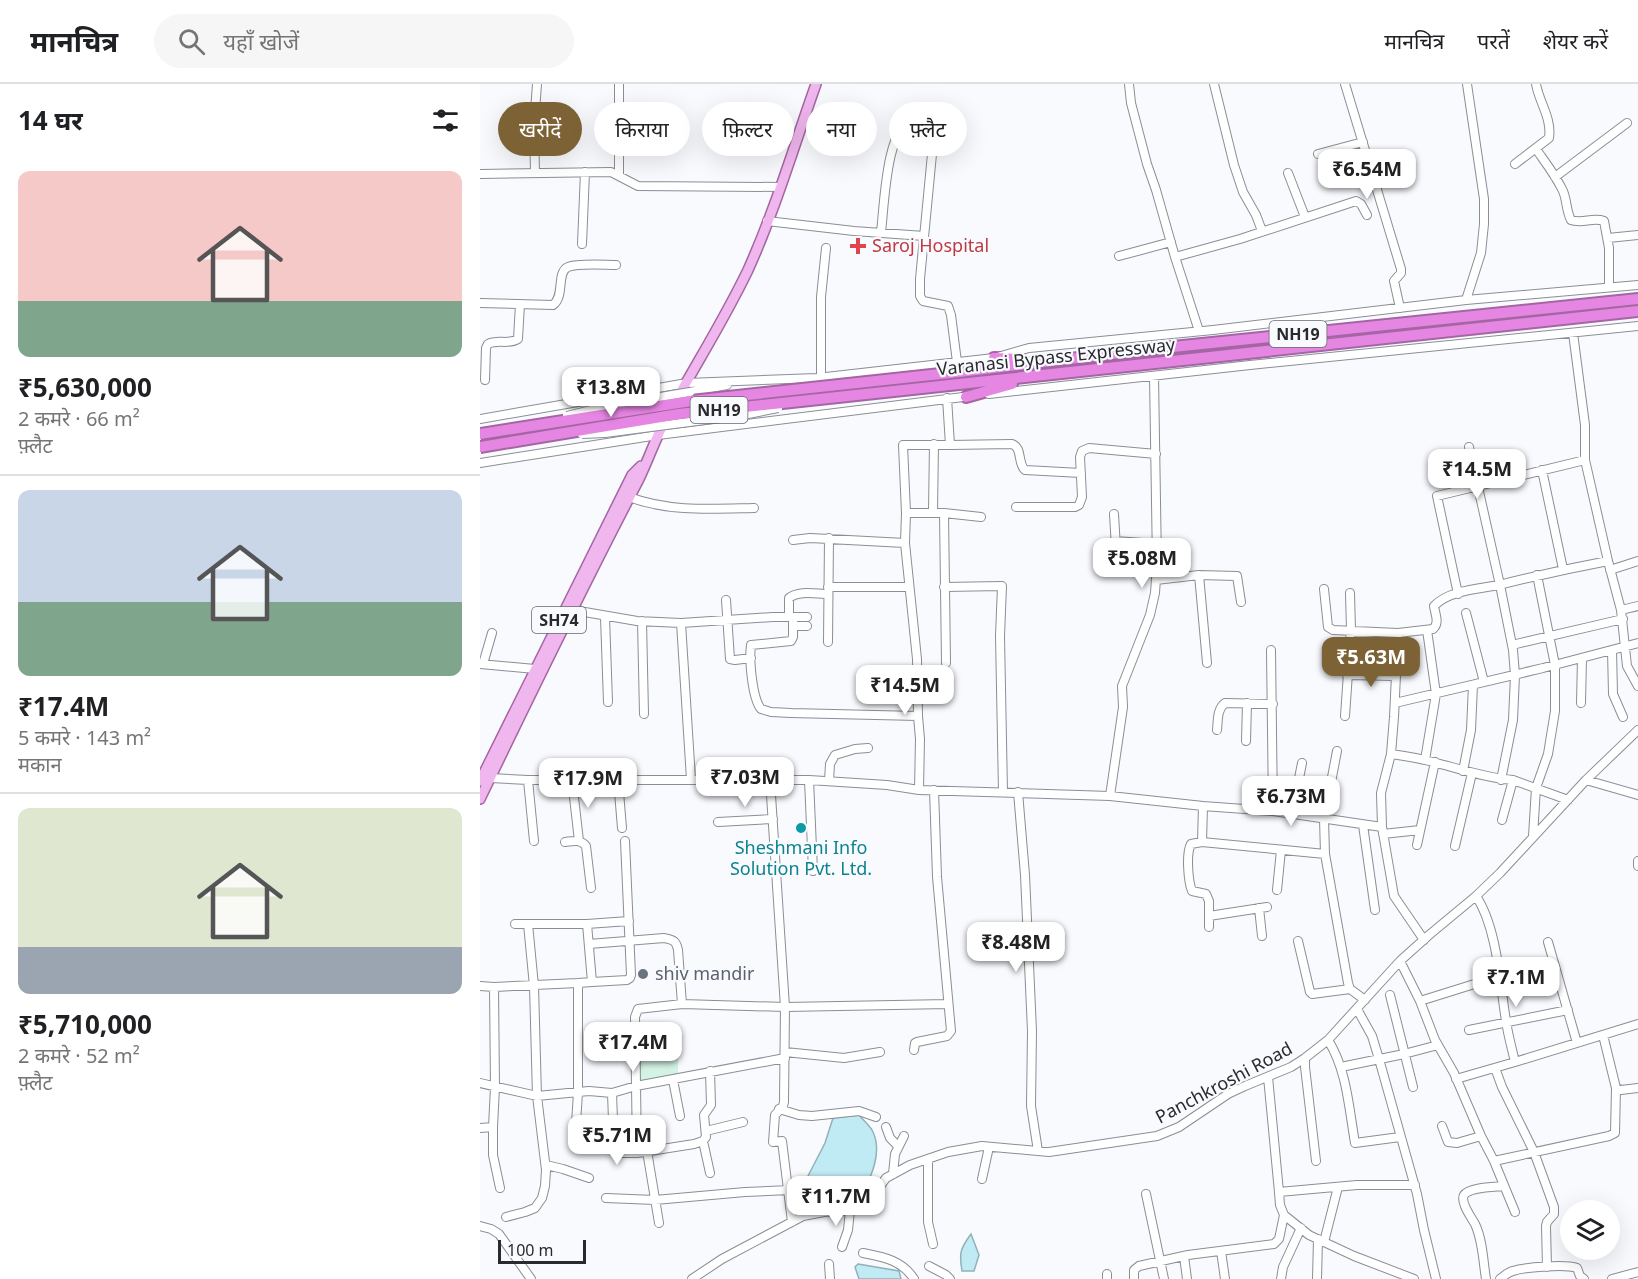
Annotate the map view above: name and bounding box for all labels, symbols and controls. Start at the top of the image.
search box [154,14,574,68]
text: मानचित्र [30,22,118,60]
icon: search [175,25,208,58]
text: यहाँ खोजें [223,26,299,56]
text: मानचित्र [1384,27,1444,55]
text: परतें [1477,27,1510,55]
text: शेयर करें [1543,27,1608,55]
text: 14 घर [18,102,83,138]
chip: खरीदें [498,102,582,156]
chip: किराया [594,102,690,156]
chip: फ़िल्टर [702,102,794,156]
chip: नया [806,102,877,156]
chip: फ़्लैट [889,102,967,156]
icon: filters [429,104,462,137]
pin: ₹6.54M [1318,149,1416,200]
text: ₹6.54M [1332,155,1402,182]
icon: home [186,210,294,318]
place label: Saroj Hospital [872,233,989,257]
marker: Saroj Hospital [849,237,867,255]
road number: NH19 [1270,321,1326,347]
street label: Varanasi Bypass Expressway [936,331,1177,380]
pin: ₹13.8M [562,367,660,418]
text: ₹5,630,000 [18,369,152,405]
text: ₹13.8M [576,373,646,400]
road number: NH19 [690,397,748,423]
text: 2 कमरे · 66 m² [18,405,140,432]
text: फ़्लैट [18,432,53,459]
pin: ₹14.5M [1428,449,1526,500]
text: ₹14.5M [1442,455,1512,482]
icon: home [186,529,294,637]
pin: ₹5.08M [1093,538,1191,589]
text: ₹5.08M [1107,544,1177,571]
road number: SH74 [532,607,586,633]
pin: ₹5.63M [1322,637,1420,688]
text: ₹5.63M [1336,643,1406,670]
pin: ₹14.5M [856,665,954,716]
text: ₹14.5M [870,671,940,698]
text: ₹17.4M [18,688,109,724]
text: 5 कमरे · 143 m² [18,724,151,751]
text: मकान [18,751,62,778]
pin: ₹7.03M [696,757,794,808]
pin: ₹17.9M [539,758,637,809]
text: ₹7.03M [710,763,780,790]
text: ₹17.9M [553,764,623,791]
pin: ₹6.73M [1242,776,1340,827]
text: ₹6.73M [1256,782,1326,809]
marker: Sheshmani Info Solution Pvt. Ltd. [794,821,808,835]
place label: Sheshmani Info Solution Pvt. Ltd. [730,835,872,880]
icon: home [186,847,294,955]
pin: ₹8.48M [967,922,1065,973]
text: ₹8.48M [981,928,1051,955]
pin: ₹7.1M [1474,957,1558,1008]
place label: shiv mandir [655,961,755,985]
text: ₹7.1M [1487,963,1545,990]
marker: shiv mandir [636,967,650,981]
text: ₹5,710,000 [18,1006,152,1042]
pin: ₹17.4M [584,1022,682,1073]
text: ₹17.4M [598,1028,668,1055]
street label: Panchkroshi Road [1151,1036,1296,1128]
text: 2 कमरे · 52 m² [18,1042,140,1069]
text: फ़्लैट [18,1069,53,1096]
pin: ₹5.71M [568,1115,666,1166]
text: ₹5.71M [582,1121,652,1148]
pin: ₹11.7M [787,1176,885,1227]
text: ₹11.7M [801,1182,871,1209]
map controls [1560,1200,1620,1260]
button: layers [1560,1200,1620,1260]
scale bar [498,1237,586,1264]
text: 100 m [507,1239,554,1261]

